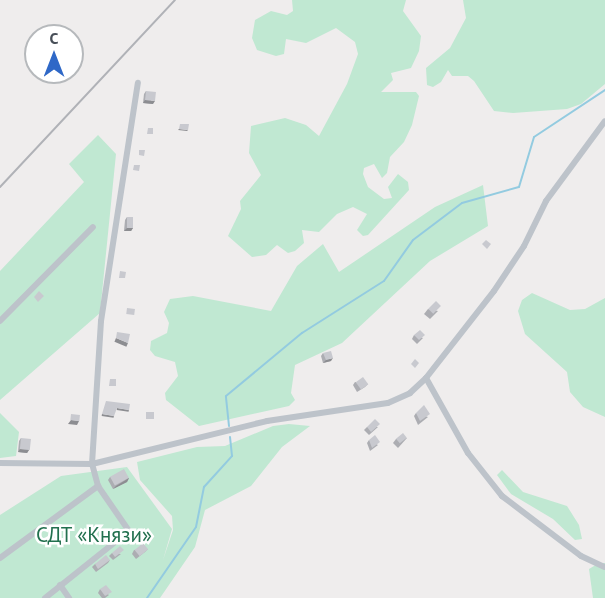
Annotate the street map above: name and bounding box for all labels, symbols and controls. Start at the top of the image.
north arrow [24,24,84,84]
text: С [50,28,58,48]
park label: СДТ «Князи» [36,522,152,548]

